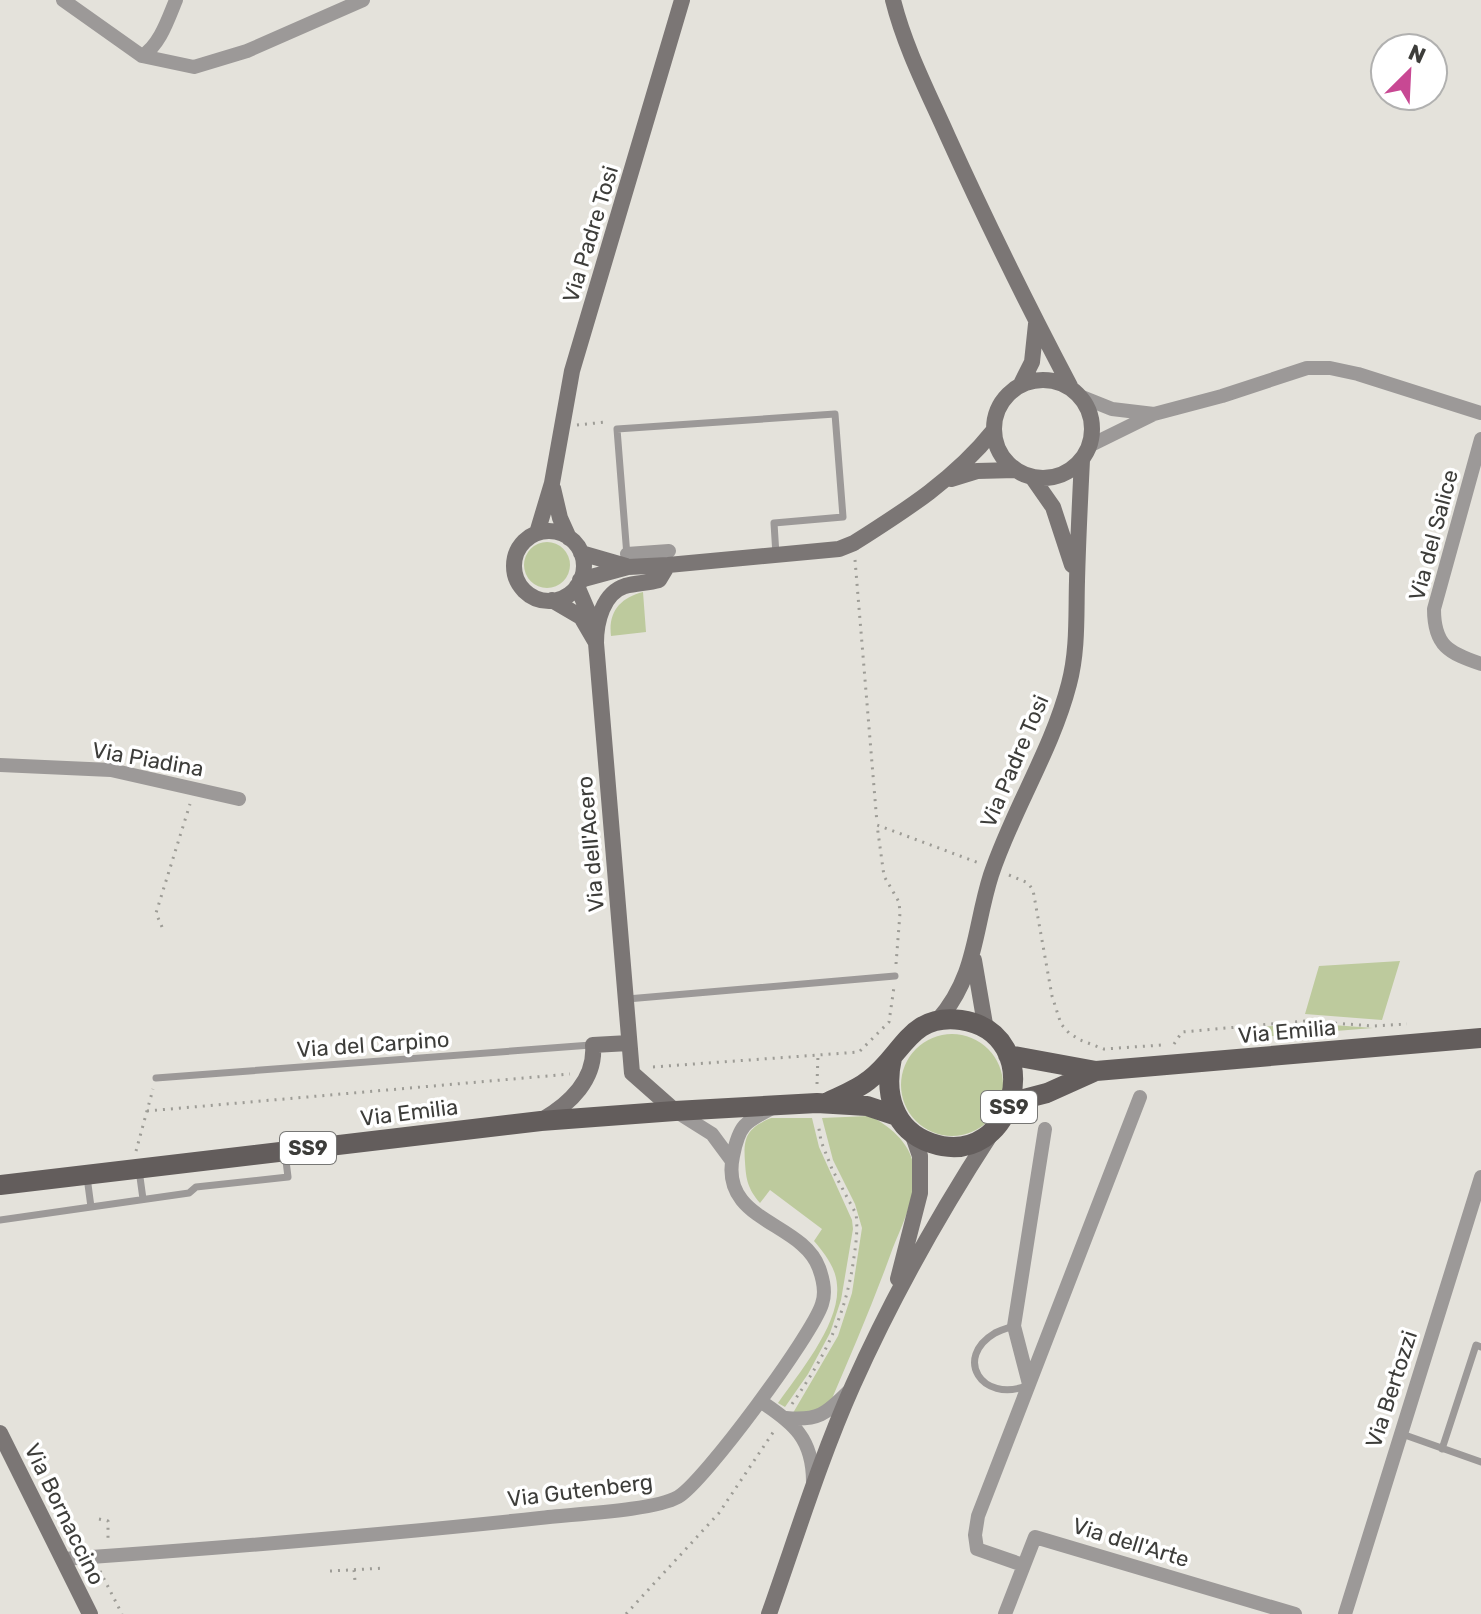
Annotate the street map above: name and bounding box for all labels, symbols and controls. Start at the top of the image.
north arrow [1369,32,1449,112]
text: N [1404,39,1430,70]
street label: Via Padre Tosi [557,163,624,306]
street label: Via del Salice [1403,467,1464,603]
street label: Via Padre Tosi [974,691,1055,832]
street label: Via Piadina [90,736,206,783]
street label: Via dell'Acero [571,775,610,913]
street label: Via Emilia [1237,1014,1337,1049]
street label: Via del Carpino [296,1026,450,1063]
road number: SS9 [981,1091,1037,1123]
street label: Via Emilia [359,1093,459,1132]
road number: SS9 [280,1132,336,1164]
street label: Via Bertozzi [1360,1327,1423,1451]
street label: Via Bornaccino [19,1439,110,1589]
street label: Via Gutenberg [506,1468,654,1513]
street label: Via dell'Arte [1069,1512,1192,1573]

